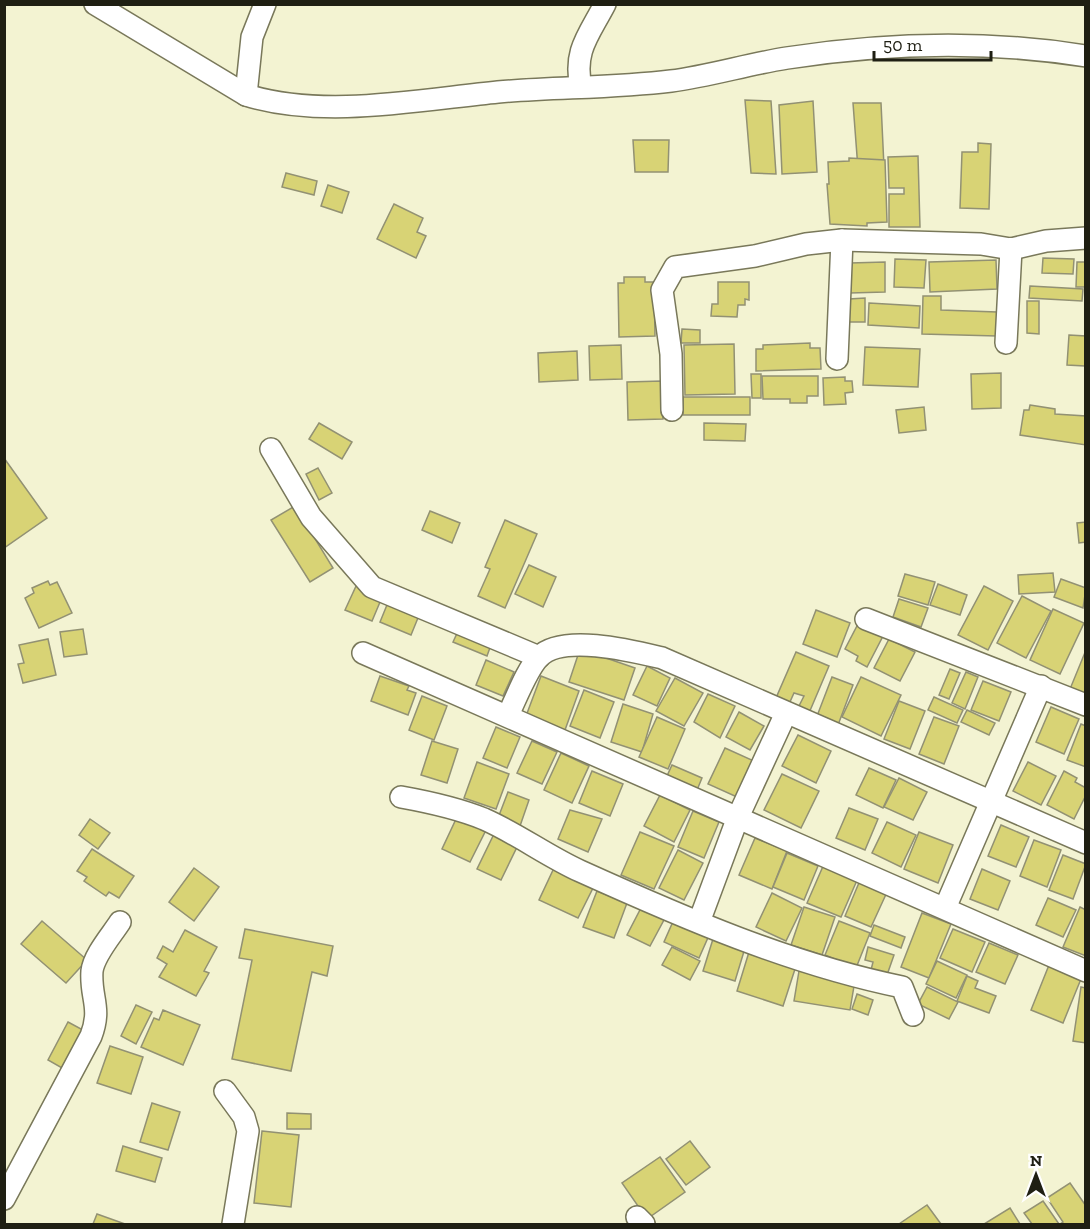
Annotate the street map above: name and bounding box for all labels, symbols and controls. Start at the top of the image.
scale bar [874,24,991,62]
text: 50 m [883,34,923,56]
north arrow [1006,1145,1066,1205]
text: N [1030,1151,1042,1170]

